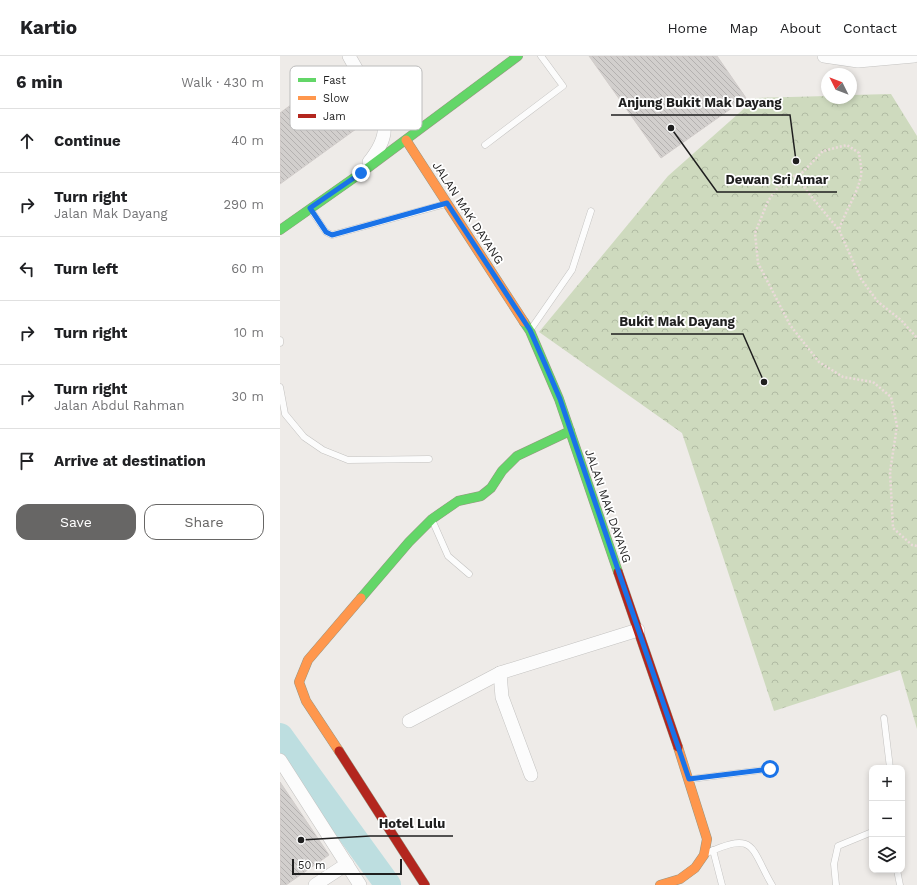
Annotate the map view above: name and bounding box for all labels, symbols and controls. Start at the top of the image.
text: Kartio [20,16,77,39]
text: Home [667,20,707,36]
text: Map [729,20,758,36]
text: About [780,20,821,36]
text: Contact [843,20,897,36]
legend [290,66,422,130]
north arrow [821,68,857,104]
text: 6 min [16,72,63,92]
text: Fast [323,74,346,87]
text: Walk · 430 m [181,75,264,90]
callout: Anjung Bukit Mak Dayang [611,90,790,115]
text: Slow [323,92,349,105]
text: Anjung Bukit Mak Dayang [618,95,782,110]
text: Jam [323,110,346,123]
icon: ahead [16,130,38,152]
text: Continue [54,132,121,150]
text: 40 m [231,133,264,148]
street label: JALAN MAK DAYANG [430,159,506,267]
route end [352,164,370,182]
callout: Dewan Sri Amar [717,167,837,192]
text: Dewan Sri Amar [726,172,829,187]
text: Turn right [54,188,127,206]
icon: right [16,194,38,216]
text: 290 m [223,197,264,212]
text: Jalan Mak Dayang [54,206,167,221]
icon: left [16,258,38,280]
text: Turn left [54,260,118,278]
text: 60 m [231,261,264,276]
callout: Bukit Mak Dayang [611,309,743,334]
text: Bukit Mak Dayang [619,314,735,329]
icon: right [16,322,38,344]
text: Turn right [54,324,127,342]
text: 10 m [234,325,264,340]
text: Turn right [54,380,127,398]
icon: right [16,386,38,408]
text: 30 m [232,389,264,404]
text: Jalan Abdul Rahman [54,398,184,413]
street label: JALAN MAK DAYANG [582,447,634,565]
icon: arrive [16,450,38,472]
text: Arrive at destination [54,452,206,470]
button: Save [16,504,136,540]
button: Share [144,504,264,540]
route start [761,760,779,778]
map controls [869,765,905,873]
button: + [869,765,905,801]
button: − [869,801,905,837]
callout: Hotel Lulu [370,811,453,836]
text: Hotel Lulu [379,816,445,831]
button: layers [869,837,905,873]
scale bar [292,857,402,876]
text: 50 m [298,859,325,872]

